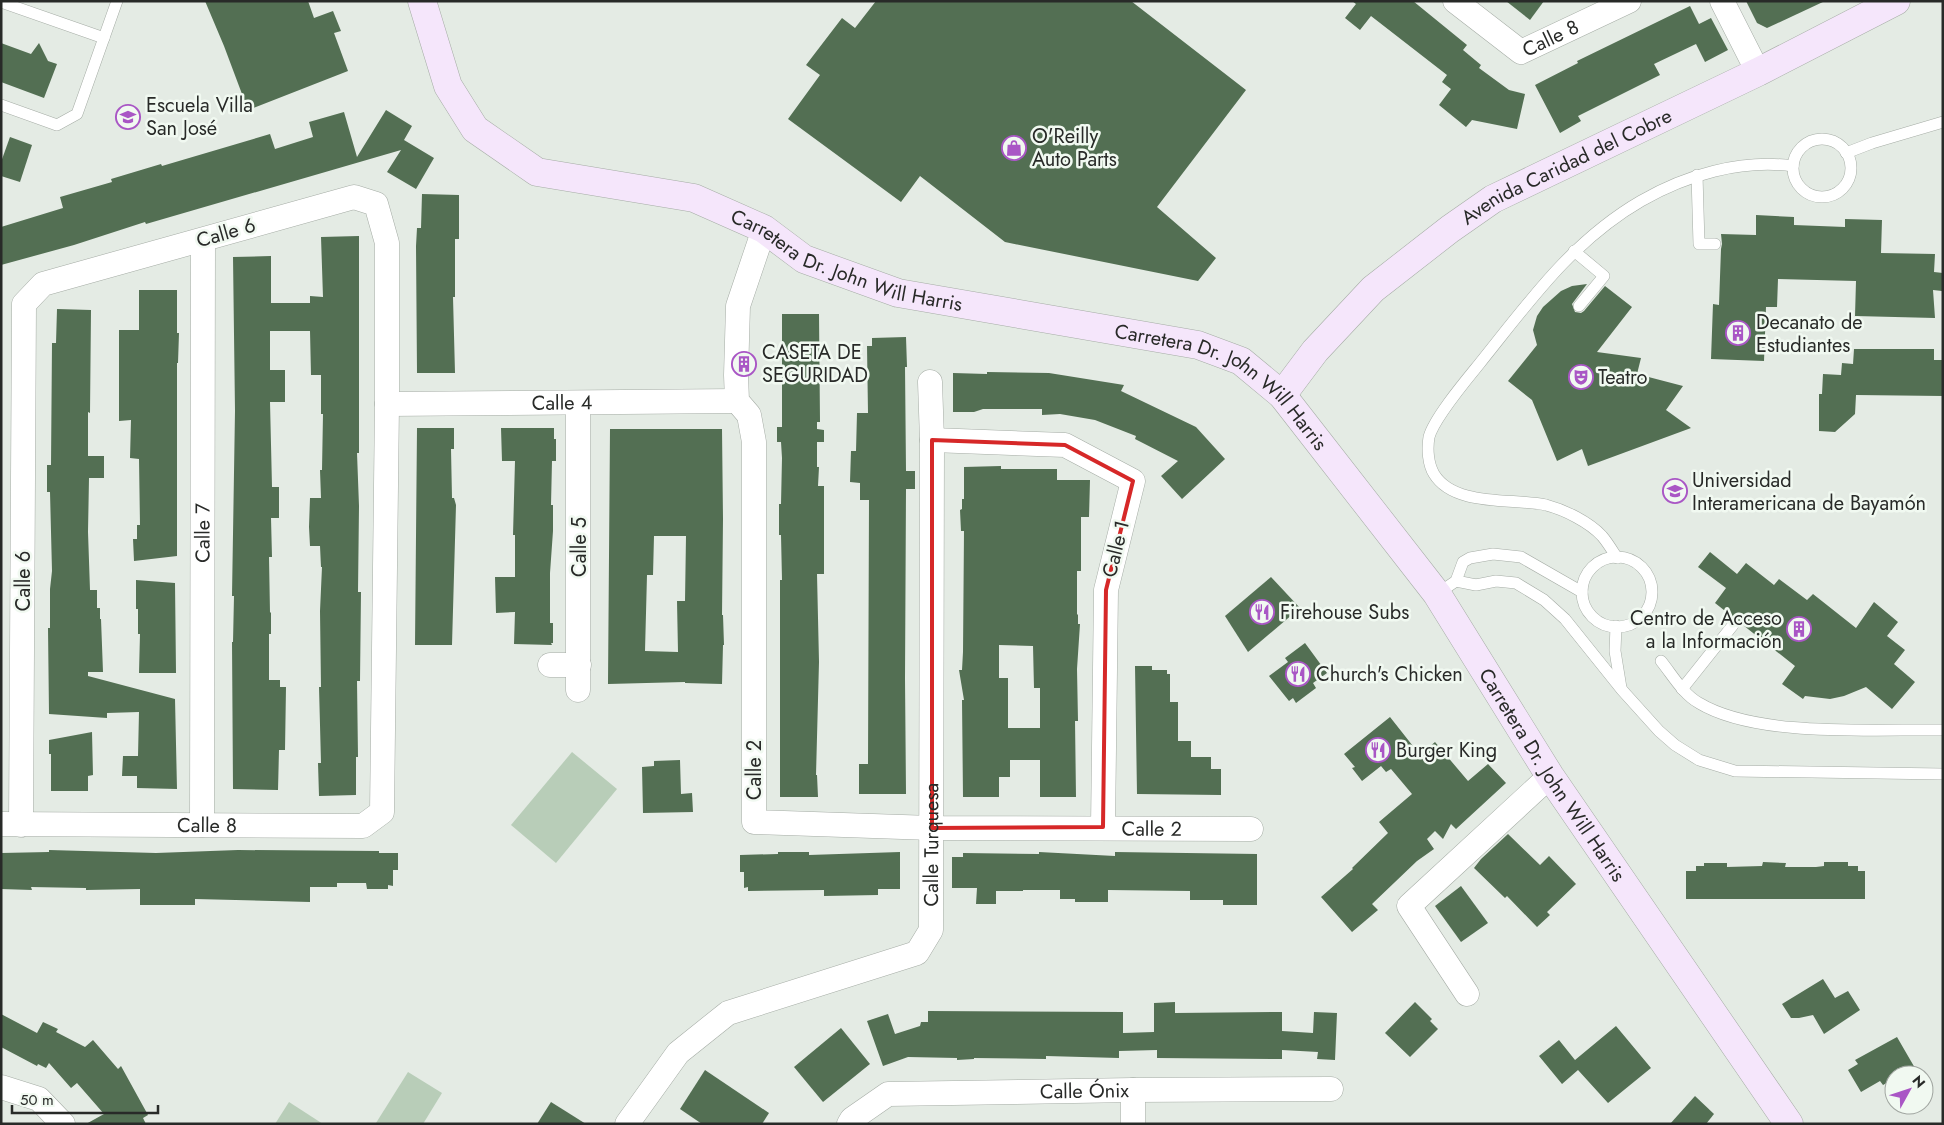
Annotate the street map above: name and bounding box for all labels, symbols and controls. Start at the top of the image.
street label: Calle 8 [1517,12,1584,64]
place label: Escuela Villa San José [146,91,253,143]
street label: Avenida Caridad del Cobre [1455,101,1676,232]
school or university icon: Escuela Villa San José [115,104,141,130]
place label: O'Reilly Auto Parts [1032,122,1117,174]
shop icon: O'Reilly Auto Parts [1001,135,1027,161]
street label: Carretera Dr. John Will Harris [726,202,965,318]
street label: Calle 6 [193,211,259,255]
place label: Decanato de Estudiantes [1756,308,1863,360]
street label: Carretera Dr. John Will Harris [1113,316,1334,456]
building icon: Decanato de Estudiantes [1725,320,1751,346]
place label: CASETA DE SEGURIDAD [762,338,868,390]
building icon: CASETA DE SEGURIDAD [731,351,757,377]
place label: Teatro [1598,363,1648,392]
theatre icon: Teatro [1568,364,1594,390]
street label: Calle 4 [532,388,593,417]
place label: Universidad Interamericana de Bayamón [1692,466,1926,518]
school or university icon: Universidad Interamericana de Bayamón [1662,478,1688,504]
street label: Calle 7 [188,503,217,563]
street label: Calle 5 [565,517,594,577]
street label: Calle 1 [1095,517,1137,581]
street label: Calle 6 [9,551,38,611]
place label: Firehouse Subs [1280,598,1409,627]
restaurant icon: Firehouse Subs [1249,599,1275,625]
place label: Centro de Acceso a la Información [1630,604,1782,656]
building icon: Centro de Acceso a la Información [1786,616,1812,642]
place label: Church's Chicken [1316,660,1463,689]
restaurant icon: Church's Chicken [1285,661,1311,687]
street label: Carretera Dr. John Will Harris [1472,662,1633,887]
place label: Burger King [1396,736,1497,765]
restaurant icon: Burger King [1365,737,1391,763]
street label: Calle 2 [740,740,769,800]
street label: Calle Turquesa [917,783,946,906]
street label: Calle 8 [177,810,237,840]
street label: Calle 2 [1122,814,1182,843]
north arrow [1884,1065,1934,1115]
text: N [1908,1071,1930,1092]
street label: Calle Ónix [1040,1076,1130,1106]
scale bar [12,1082,159,1114]
text: 50 m [20,1089,54,1111]

